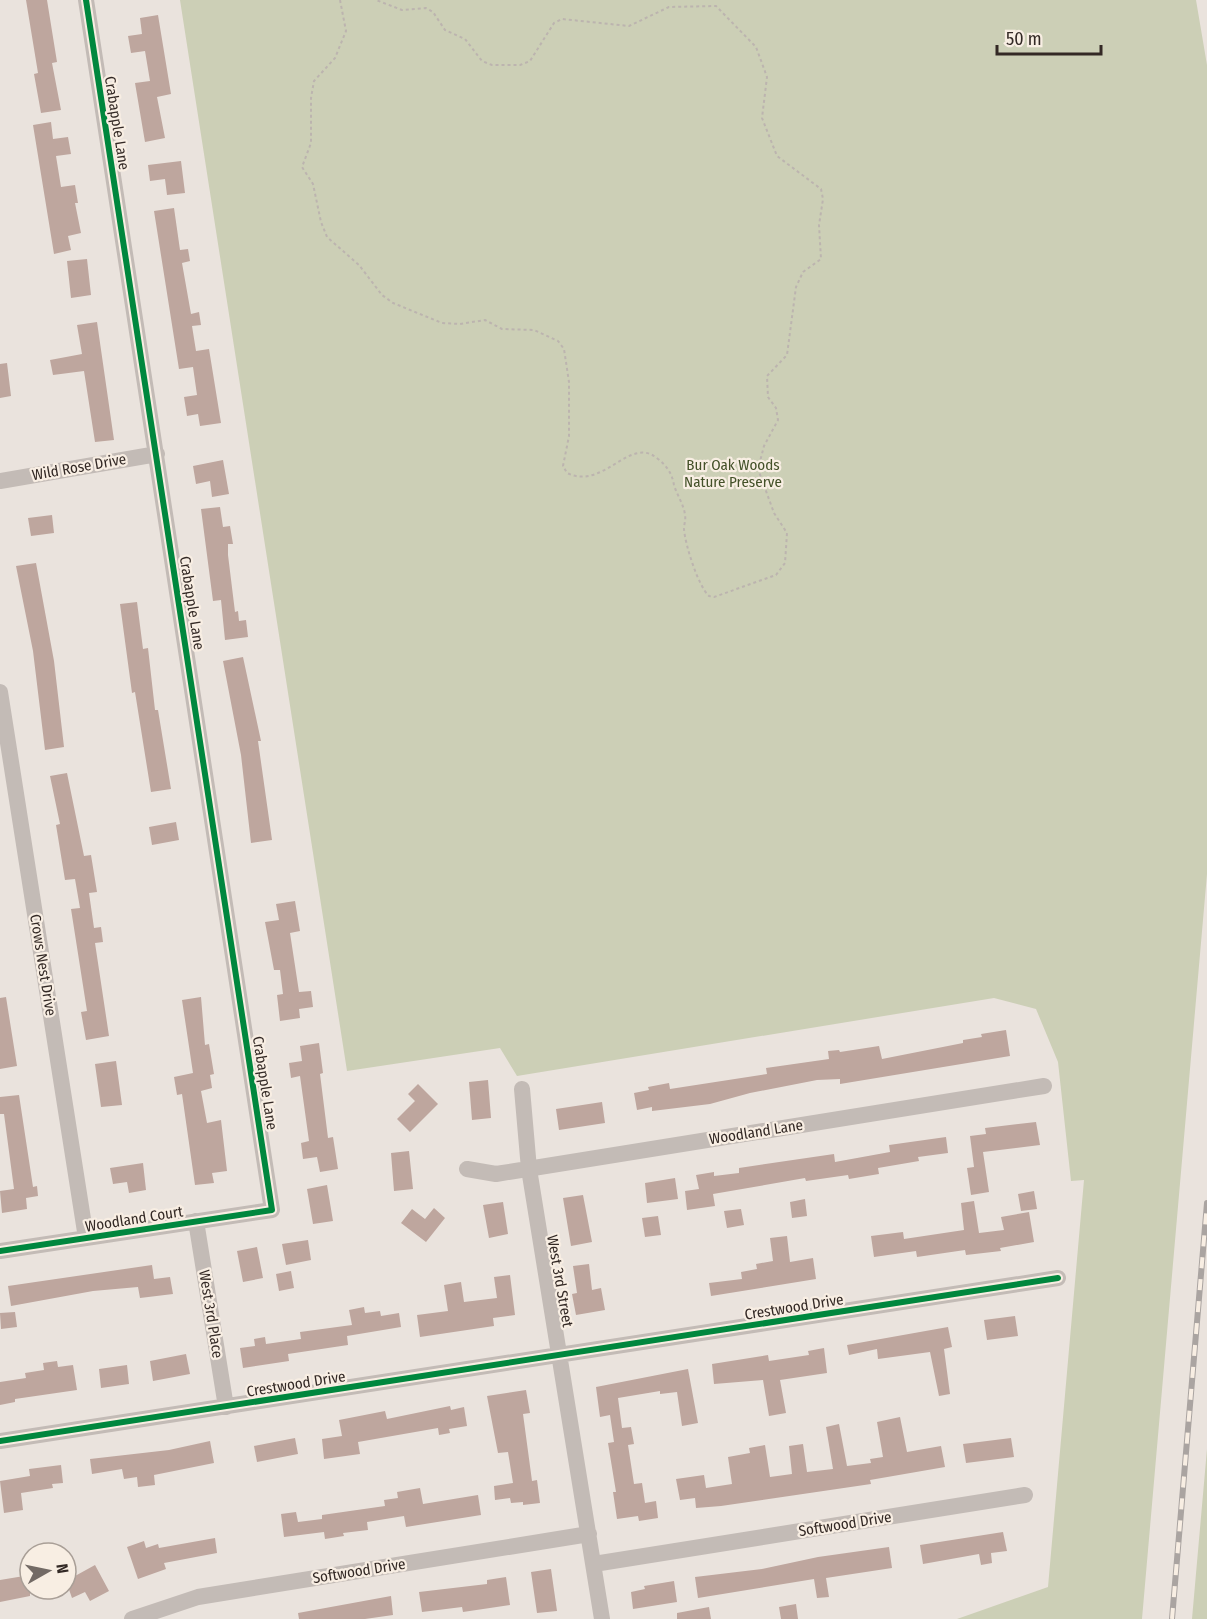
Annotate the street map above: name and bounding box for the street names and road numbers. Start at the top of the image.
street label: Crabapple Lane [101,75,133,171]
street label: Wild Rose Drive [30,450,128,484]
street label: Crabapple Lane [176,555,208,651]
street label: Crows Nest Drive [26,913,60,1017]
street label: Crabapple Lane [249,1035,281,1131]
street label: Woodland Lane [708,1116,804,1148]
street label: Woodland Court [84,1202,184,1236]
street label: West 3rd Street [543,1233,577,1329]
street label: West 3rd Place [195,1269,227,1359]
street label: Crestwood Drive [743,1290,845,1324]
street label: Crestwood Drive [245,1367,347,1401]
street label: Softwood Drive [797,1508,893,1540]
street label: Softwood Drive [311,1555,407,1587]

